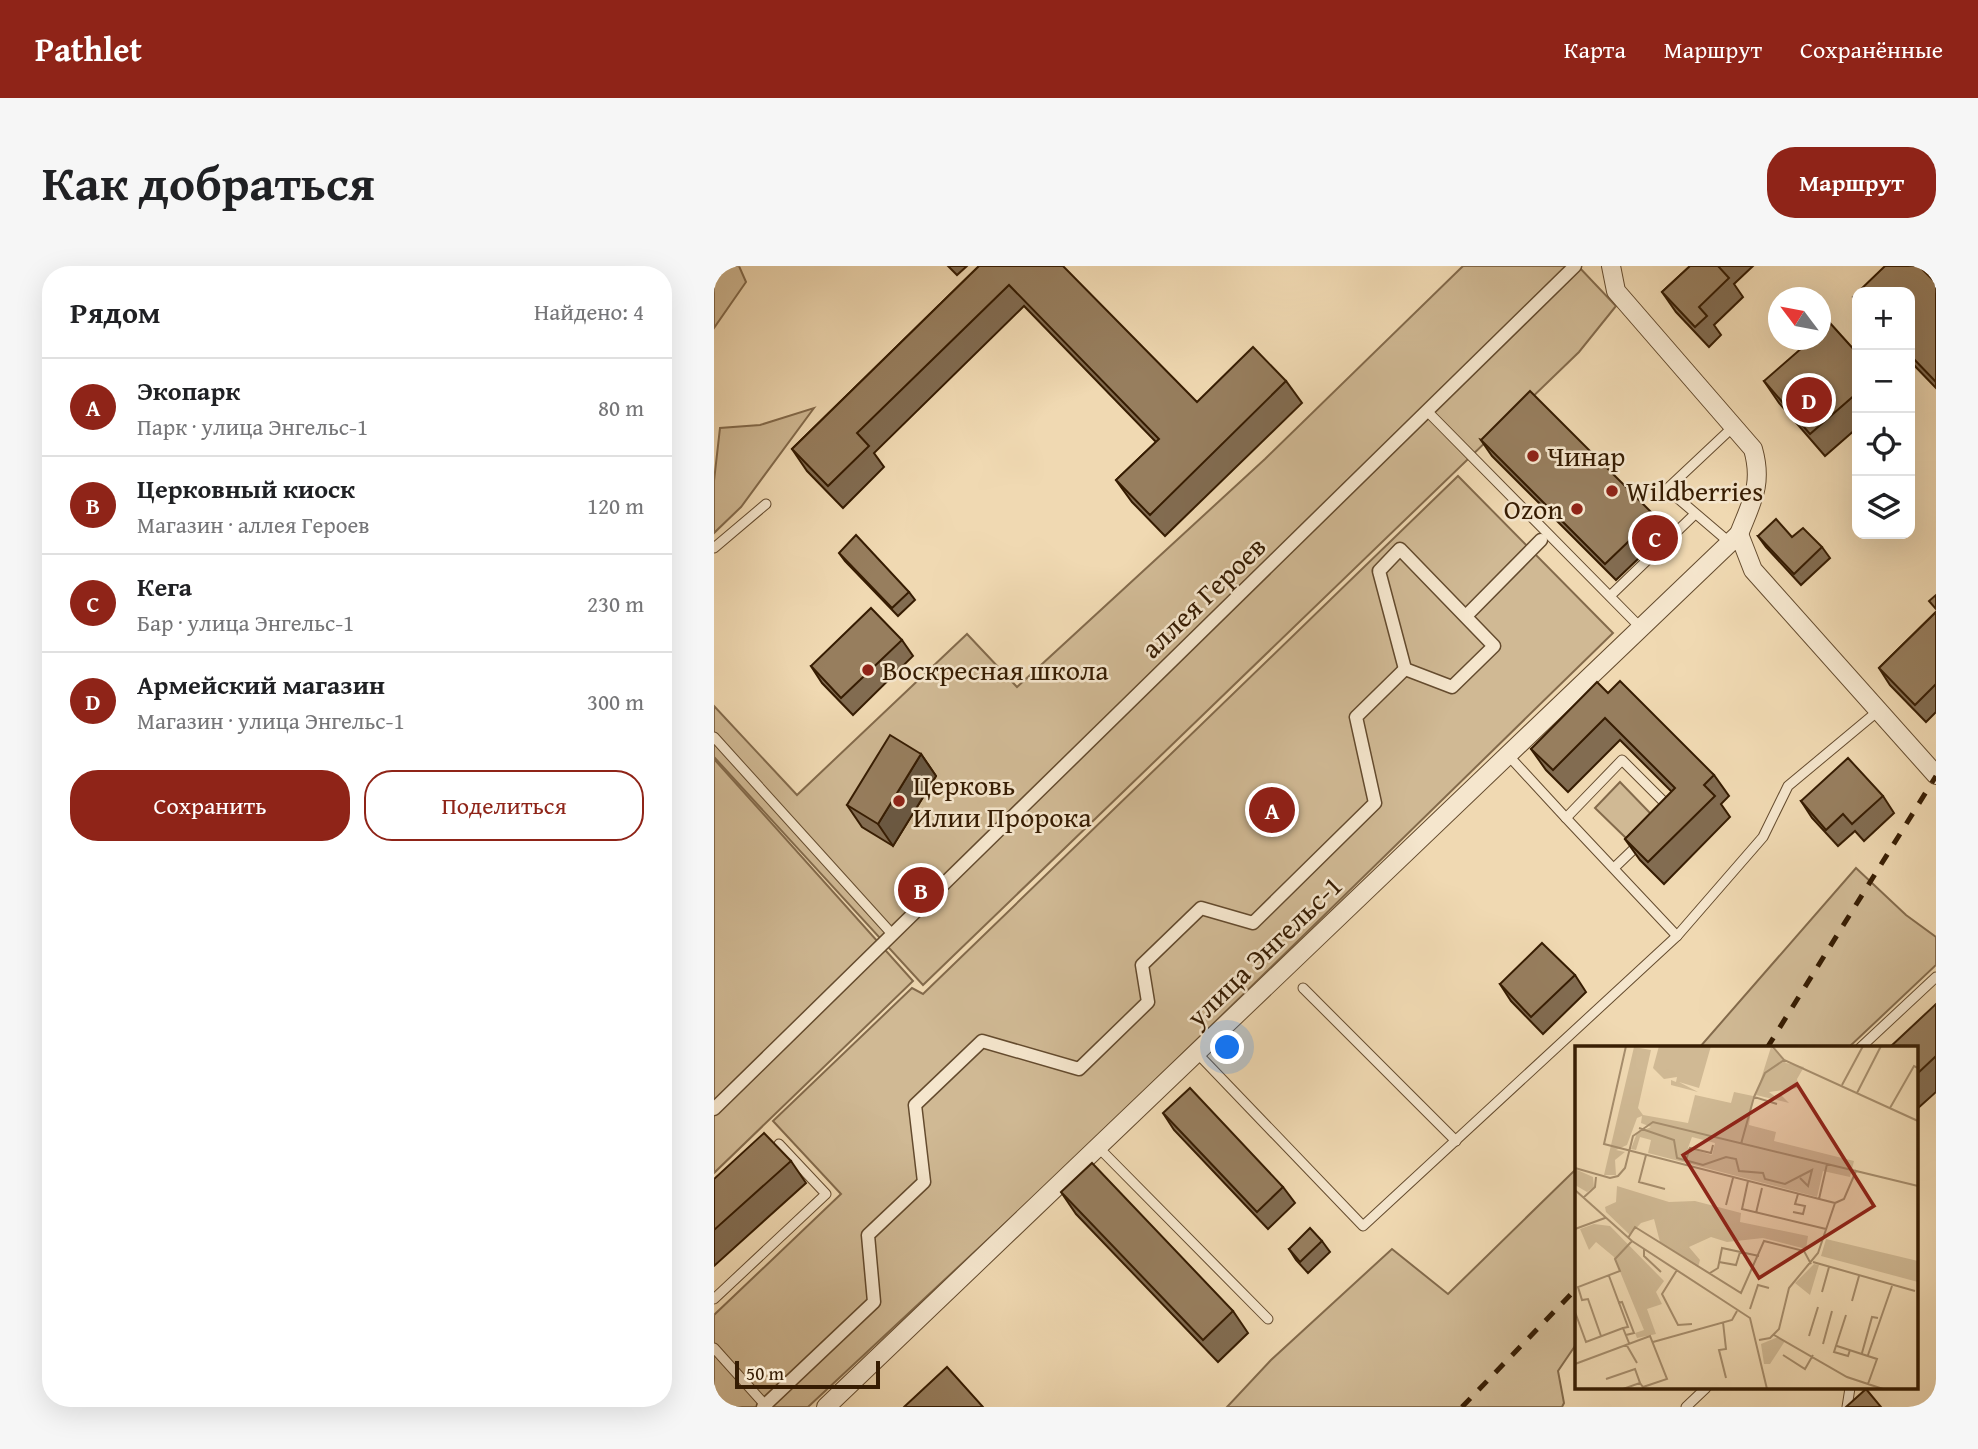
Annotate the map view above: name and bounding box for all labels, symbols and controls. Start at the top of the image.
text: Pathlet [35,25,142,73]
text: Карта [1564,32,1626,67]
text: Маршрут [1664,32,1762,67]
text: Сохранённые [1800,32,1943,67]
text: Как добраться [42,146,375,218]
button: Маршрут [1767,147,1936,218]
north arrow [1768,287,1831,350]
map controls [1852,287,1915,539]
button: + [1852,287,1915,350]
text: Рядом [70,290,161,334]
text: Найдено: 4 [534,295,644,328]
button: − [1852,350,1915,413]
text: Экопарк [137,371,240,410]
pin: D [1786,374,1832,426]
text: A [86,391,100,424]
text: 80 m [598,391,644,424]
text: Парк · улица Энгельс-1 [137,410,368,443]
button: locate [1852,413,1915,476]
place label: Чинар [1547,435,1625,476]
marker: Чинар [1525,448,1541,464]
text: Церковный киоск [137,469,355,508]
place label: Wildberries [1626,470,1763,511]
button: layers [1852,476,1915,539]
marker: Wildberries [1604,483,1620,499]
place label: Ozon [1504,488,1563,529]
text: B [86,489,100,522]
text: 120 m [587,489,644,522]
marker: Ozon [1569,501,1585,517]
text: Магазин · аллея Героев [137,508,370,541]
pin: C [1632,512,1678,564]
street label: аллея Героев [1131,526,1275,667]
text: Кега [137,567,192,606]
text: C [86,587,100,620]
text: 230 m [587,587,644,620]
text: Бар · улица Энгельс-1 [137,606,354,639]
place label: Воскресная школа [882,649,1109,690]
marker: Воскресная школа [860,662,876,678]
text: Армейский магазин [137,665,385,704]
text: D [86,685,100,718]
text: 300 m [587,685,644,718]
text: Магазин · улица Энгельс-1 [137,704,404,737]
place label: Церковь Илии Пророка [913,764,1092,837]
button: Сохранить [70,770,350,841]
button: Поделиться [364,770,644,841]
pin: A [1249,784,1295,836]
marker: Церковь Илии Пророка [891,793,907,809]
pin: B [898,864,944,916]
street label: улица Энгельс-1 [1176,865,1351,1037]
your location [1210,1030,1244,1064]
inset map [1575,1046,1918,1390]
scale bar [735,1358,880,1390]
text: 50 m [746,1359,784,1387]

